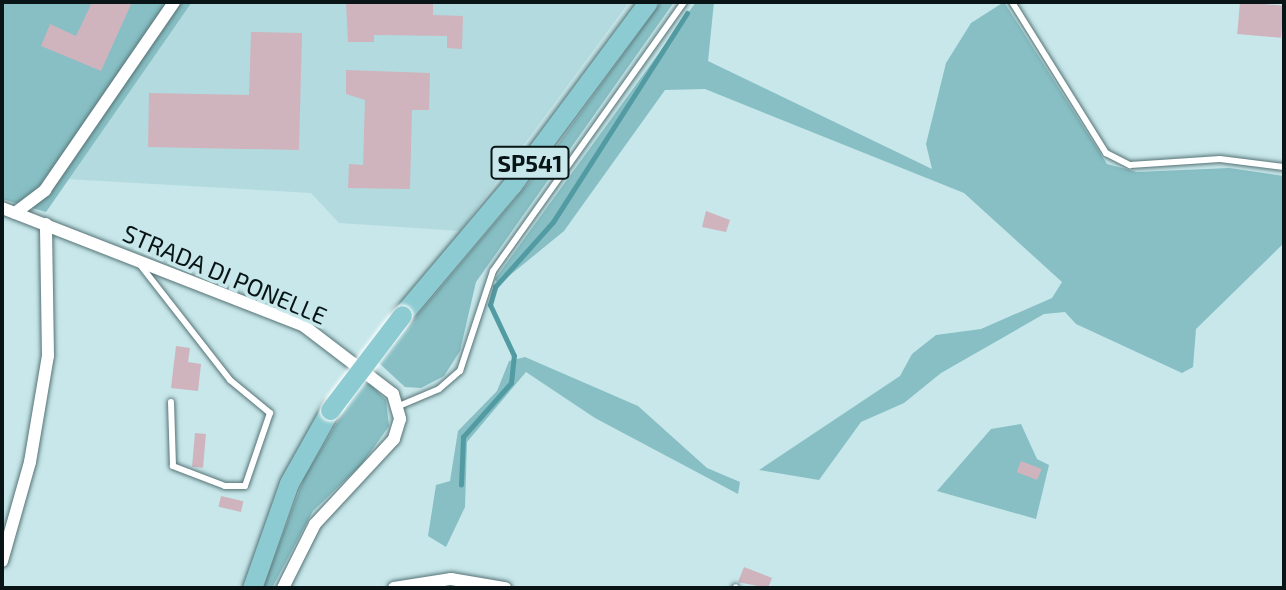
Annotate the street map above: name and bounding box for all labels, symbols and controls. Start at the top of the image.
road number: SP541 [490,144,570,182]
street label: STRADA DI PONELLE [118,218,332,330]

